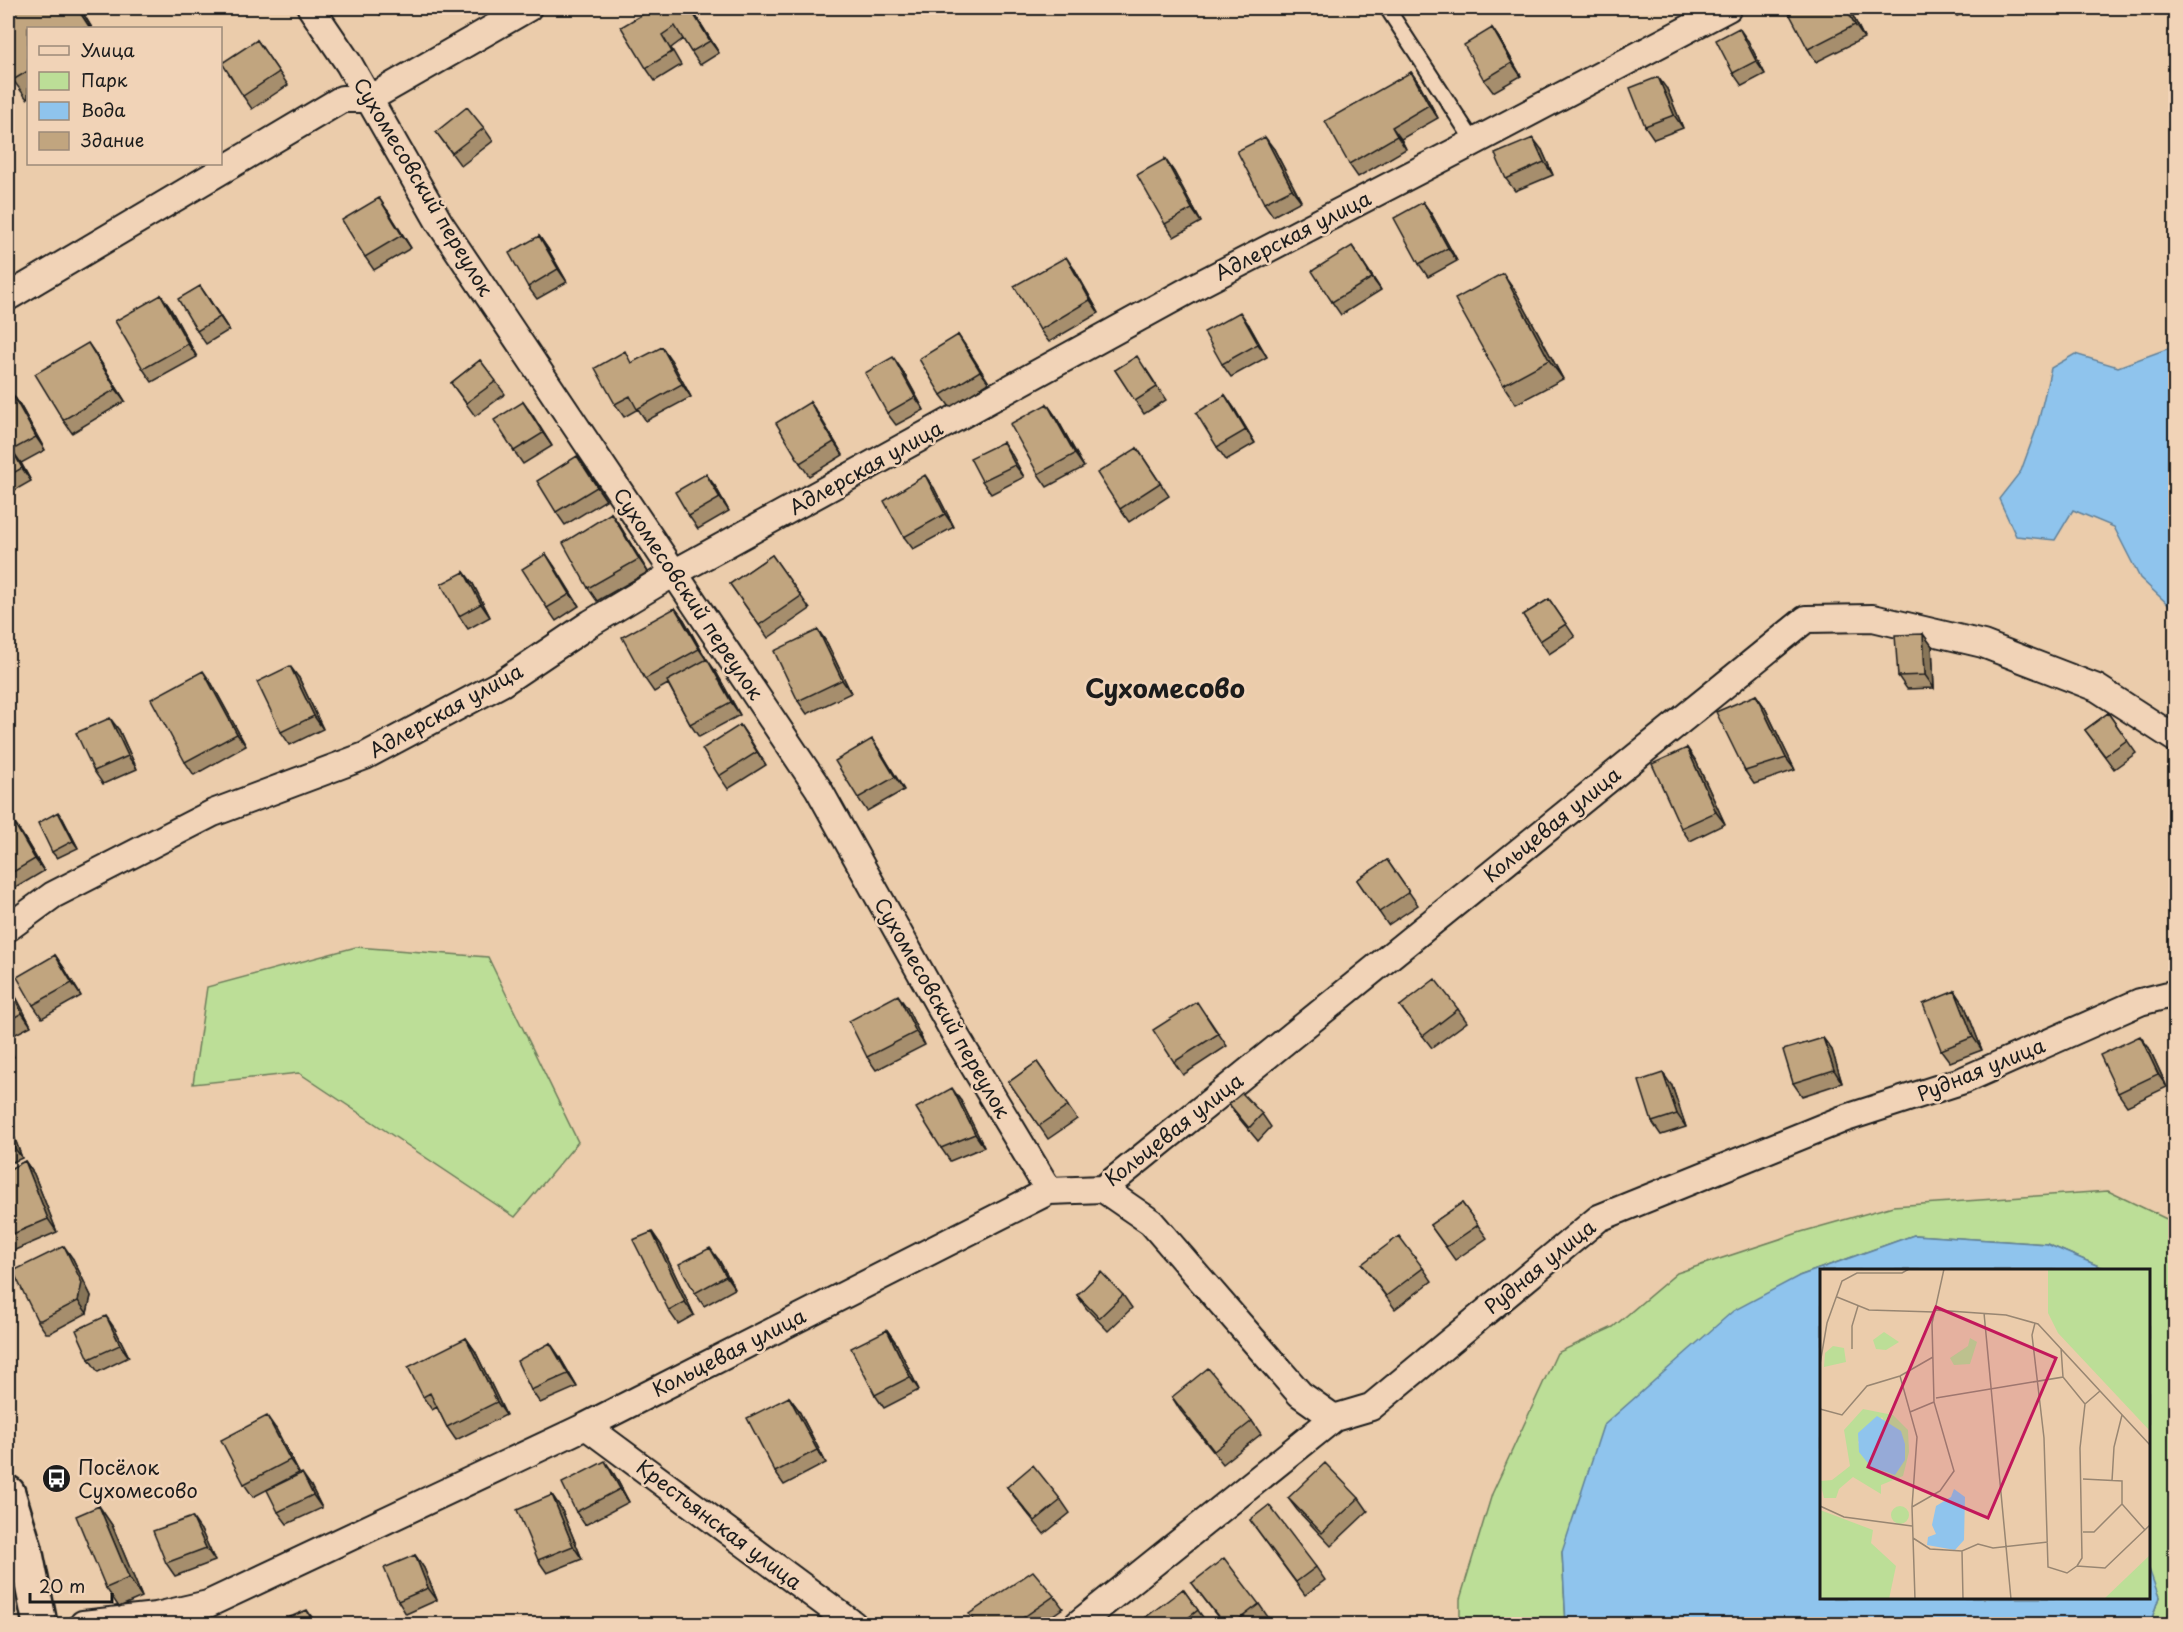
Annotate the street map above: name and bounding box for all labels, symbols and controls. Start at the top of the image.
legend [27,27,222,165]
text: Улица [81,36,135,63]
text: Парк [81,66,128,93]
street label: Сухомесовский переулок [347,71,501,302]
text: Вода [81,96,126,123]
text: Здание [81,126,144,153]
street label: Адлерская улица [1209,183,1376,287]
street label: Адлерская улица [783,412,948,522]
street label: Сухомесовский переулок [606,481,771,706]
street label: Адлерская улица [363,655,528,765]
district label: Сухомесово [1085,668,1245,707]
street label: Кольцевая улица [1476,759,1627,889]
street label: Сухомесовский переулок [867,892,1019,1124]
street label: Рудная улица [1912,1030,2050,1108]
street label: Кольцевая улица [1097,1065,1250,1193]
street label: Рудная улица [1477,1212,1602,1321]
inset map [1820,1269,2150,1599]
street label: Кольцевая улица [646,1300,811,1404]
place label: Посёлок Сухомесово [78,1452,198,1505]
street label: Крестьянская улица [631,1452,809,1597]
bus stop icon: Посёлок Сухомесово [41,1463,73,1495]
scale bar [30,1566,112,1604]
text: 20 m [39,1572,85,1599]

